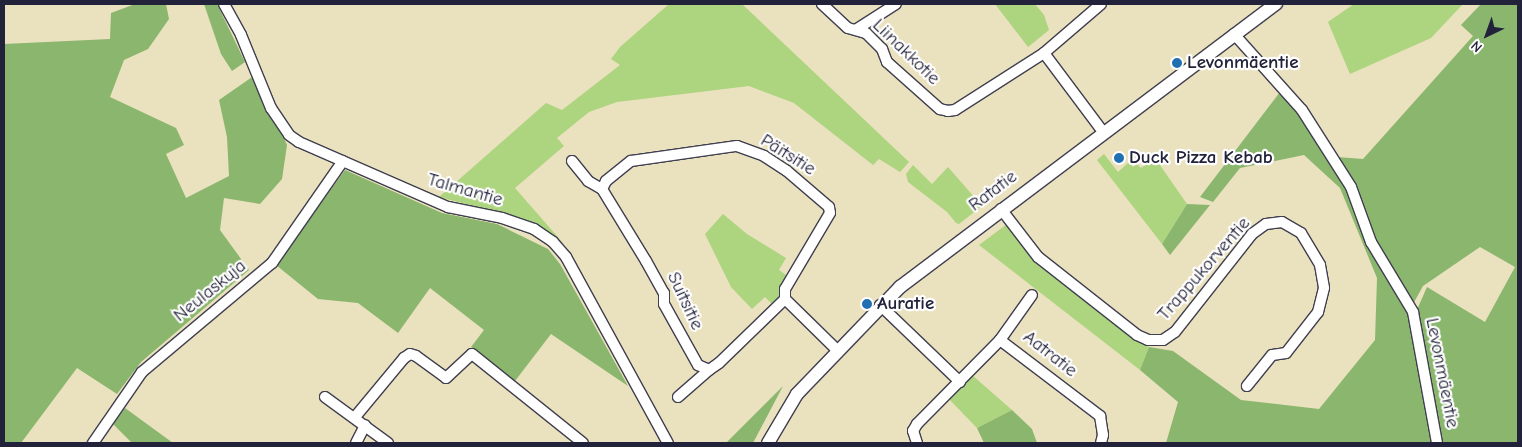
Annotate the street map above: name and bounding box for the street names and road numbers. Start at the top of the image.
street label: Liinakkotie [867,14,945,90]
street label: Päitsitie [756,129,820,181]
street label: Ratatie [964,165,1022,217]
street label: Talmantie [425,168,505,212]
street label: Trappukorventie [1153,212,1255,326]
street label: Neulaskuja [169,255,251,327]
street label: Suitsitie [662,268,708,334]
street label: Levonmäentie [1420,316,1464,430]
street label: Aatratie [1018,326,1082,382]

